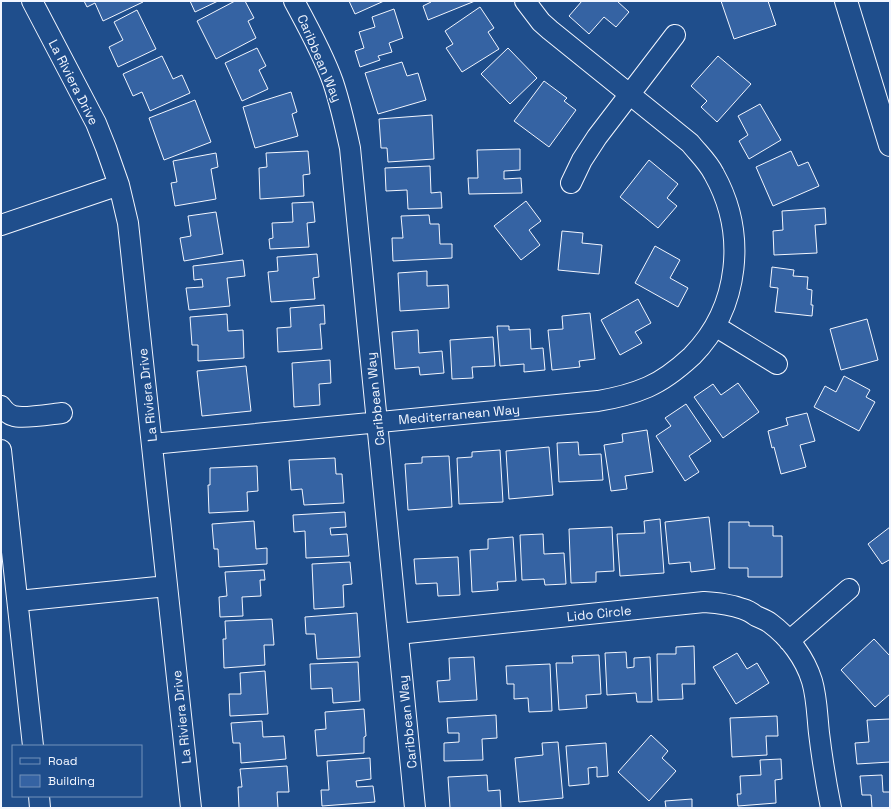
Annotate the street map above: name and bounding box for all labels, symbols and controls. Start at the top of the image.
street label: Caribbean Way [293,12,346,105]
street label: La Riviera Drive [45,37,102,128]
street label: La Riviera Drive [134,347,161,443]
street label: Caribbean Way [362,352,389,446]
street label: Mediterranean Way [398,401,520,428]
street label: Lido Circle [566,602,632,625]
street label: La Riviera Drive [168,669,195,765]
street label: Caribbean Way [394,675,421,769]
legend [12,745,142,797]
text: Road [48,753,77,769]
text: Building [48,773,95,789]

